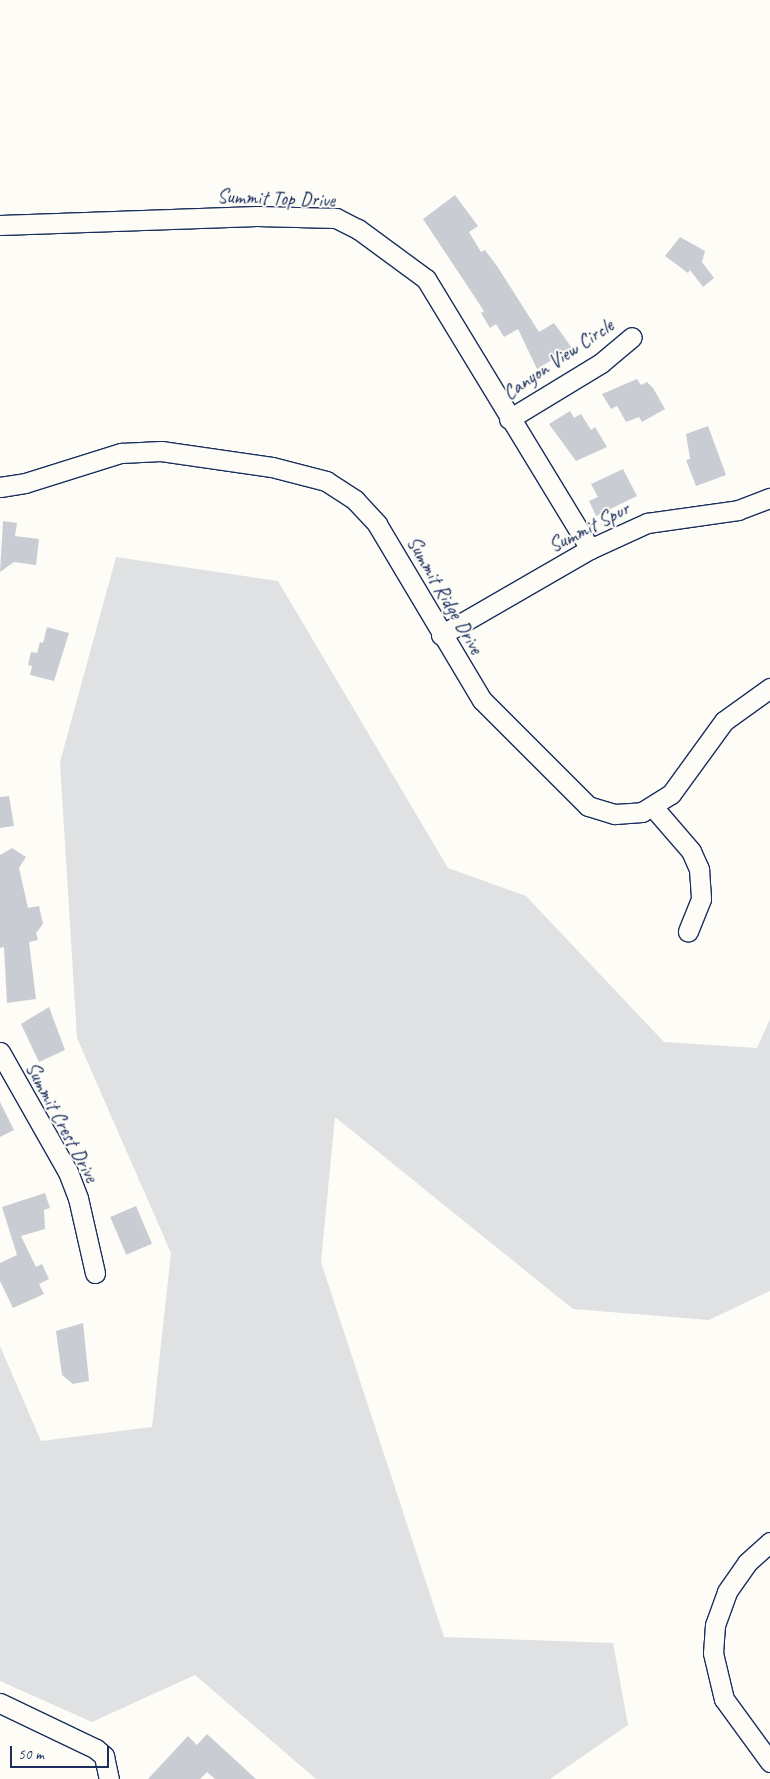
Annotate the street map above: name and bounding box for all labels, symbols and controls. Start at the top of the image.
street label: Summit Top Drive [217,184,335,212]
street label: Canyon View Circle [498,313,618,405]
street label: Summit Spur [545,497,633,557]
street label: Summit Ridge Drive [402,532,488,658]
street label: Summit Crest Drive [20,1058,104,1186]
scale bar [12,1736,111,1768]
text: 50 m [18,1745,44,1764]

